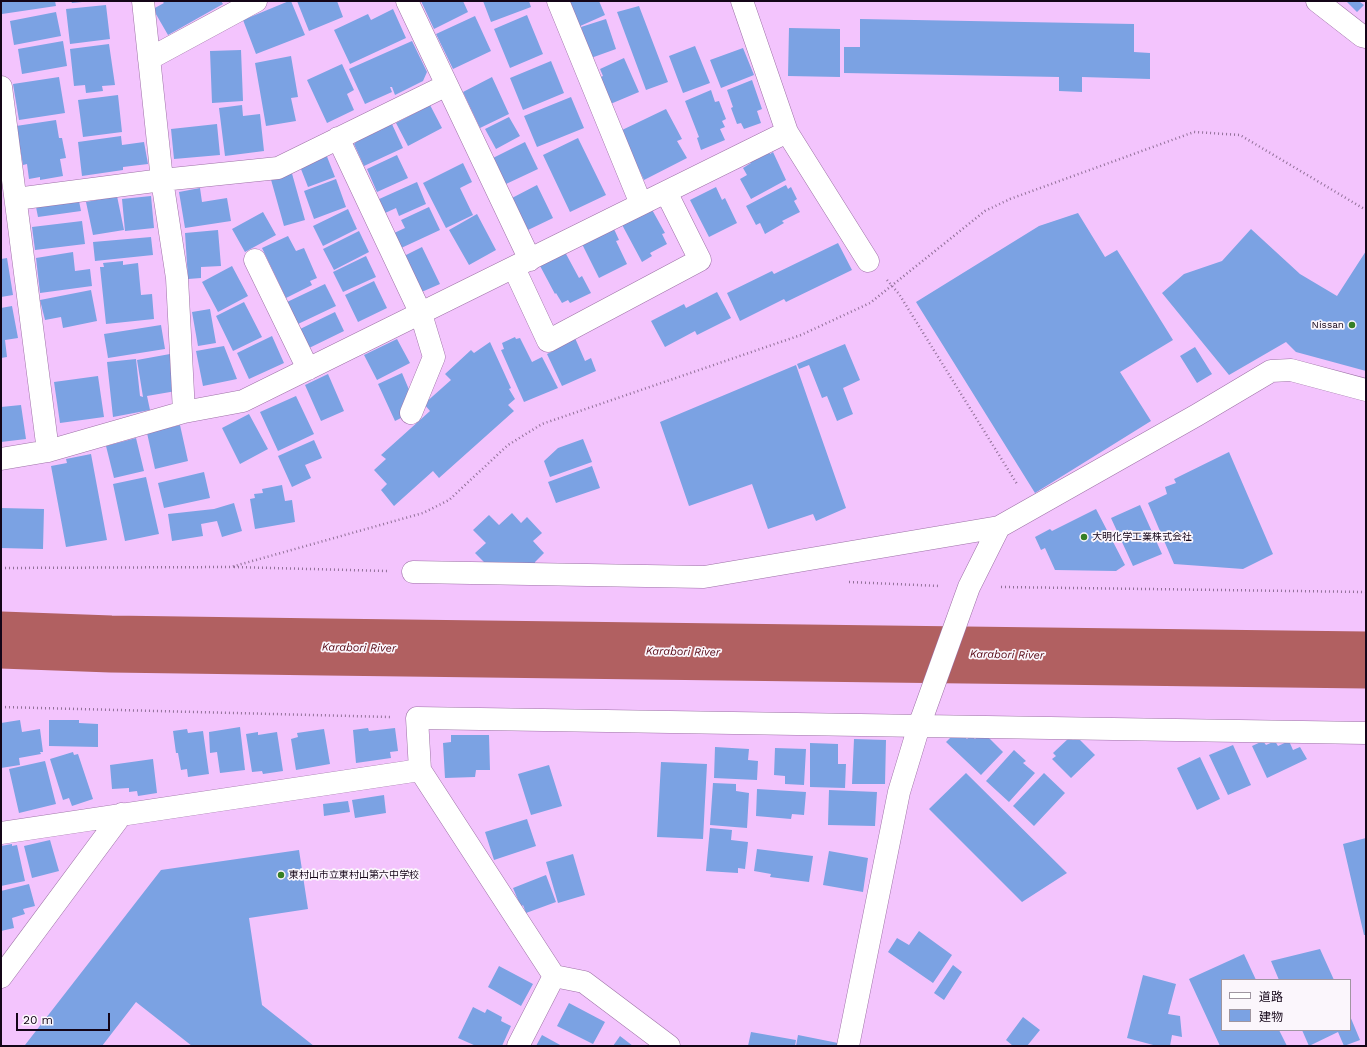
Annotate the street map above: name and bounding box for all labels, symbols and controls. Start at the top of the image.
place label: Nissan [1312,319,1344,331]
marker: Nissan [1347,320,1357,330]
place label: 大明化学工業株式会社 [1092,531,1192,543]
marker: 大明化学工業株式会社 [1079,532,1089,542]
water label: Karabori River [322,641,396,655]
water label: Karabori River [646,645,720,659]
water label: Karabori River [970,648,1044,662]
place label: 東村山市立東村山第六中学校 [289,869,419,881]
marker: 東村山市立東村山第六中学校 [276,870,286,880]
legend [1221,979,1351,1031]
text: 道路 [1259,990,1283,1004]
scale bar [18,1005,112,1031]
text: 建物 [1259,1010,1283,1024]
text: 20 m [23,1013,53,1027]

